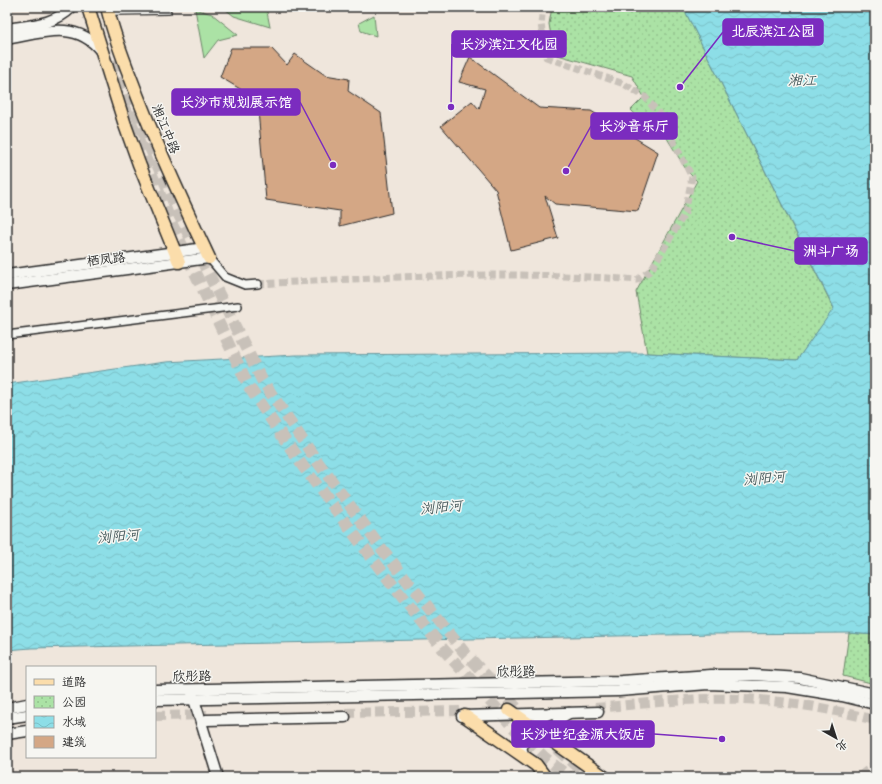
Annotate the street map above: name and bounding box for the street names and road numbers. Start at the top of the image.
street label: 湘江中路 [148,102,184,156]
street label: 栖凤路 [86,248,126,270]
street label: 欣彤路 [496,662,536,680]
street label: 欣彤路 [172,667,212,685]

